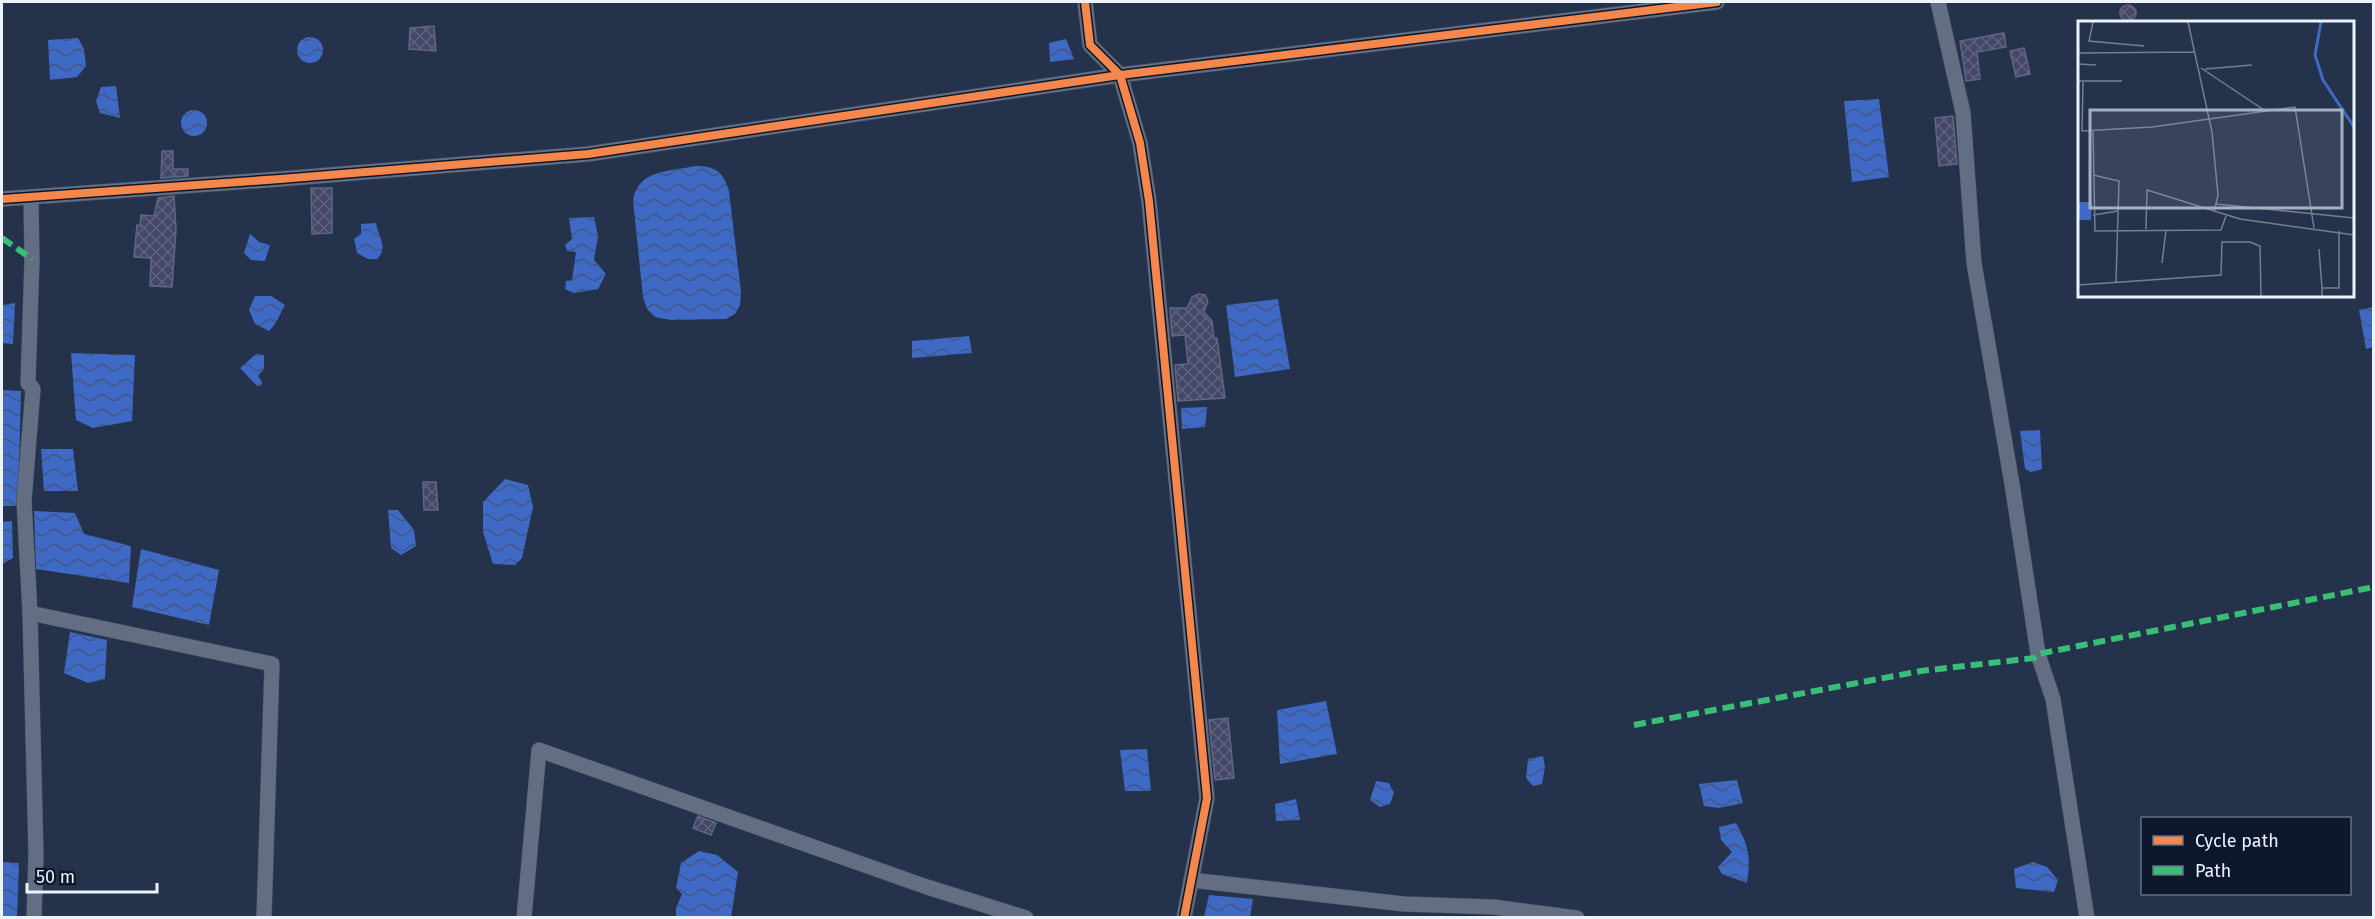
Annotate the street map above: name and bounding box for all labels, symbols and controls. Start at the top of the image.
inset map [2078,21,2354,297]
legend [2141,817,2351,895]
text: Cycle path [2195,830,2279,852]
scale bar [27,856,158,894]
text: Path [2195,860,2231,882]
text: 50 m [36,866,75,888]

